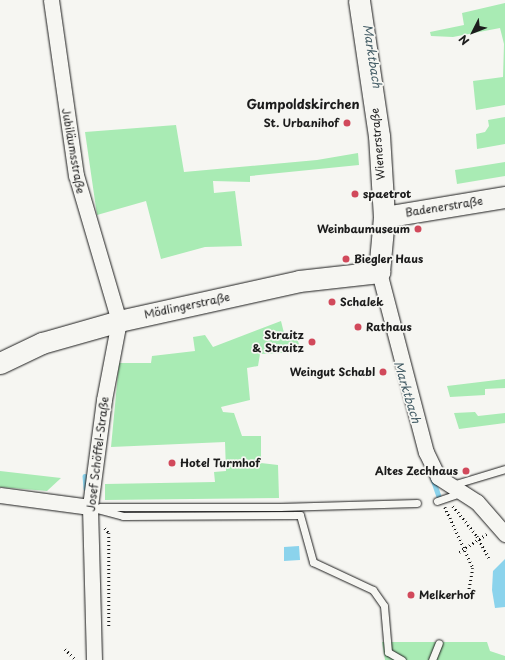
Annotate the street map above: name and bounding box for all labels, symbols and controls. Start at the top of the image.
north arrow [453,12,493,52]
water label: Marktbach [360,23,384,89]
text: N [454,31,473,49]
district label: Gumpoldskirchen [246,96,360,112]
street label: Jubiläumsstraße [59,107,87,195]
street label: Wienerstraße [368,107,388,181]
place label: St. Urbanihof [263,116,339,130]
marker: St. Urbanihof [342,118,352,128]
place label: spaetrot [363,187,411,201]
marker: spaetrot [350,189,360,199]
street label: Badenerstraße [404,194,484,220]
place label: Weinbaumuseum [317,222,410,236]
marker: Weinbaumuseum [413,224,423,234]
place label: Biegler Haus [354,252,425,266]
marker: Biegler Haus [341,254,351,264]
street label: Mödlingerstraße [143,290,231,322]
place label: Schalek [340,295,384,309]
marker: Schalek [327,297,337,307]
place label: Rathaus [366,320,412,334]
marker: Rathaus [353,322,363,332]
place label: Straitz & Straitz [252,329,304,355]
marker: Straitz & Straitz [307,337,317,347]
water label: Marktbach [391,359,423,425]
place label: Weingut Schabl [289,365,375,379]
marker: Weingut Schabl [378,367,388,377]
street label: Josef Schöffel-Straße [84,396,112,512]
place label: Hotel Turmhof [180,456,261,470]
marker: Hotel Turmhof [167,458,177,468]
place label: Altes Zechhaus [375,464,458,478]
marker: Altes Zechhaus [461,466,471,476]
place label: Melkerhof [419,588,475,602]
marker: Melkerhof [406,590,416,600]

